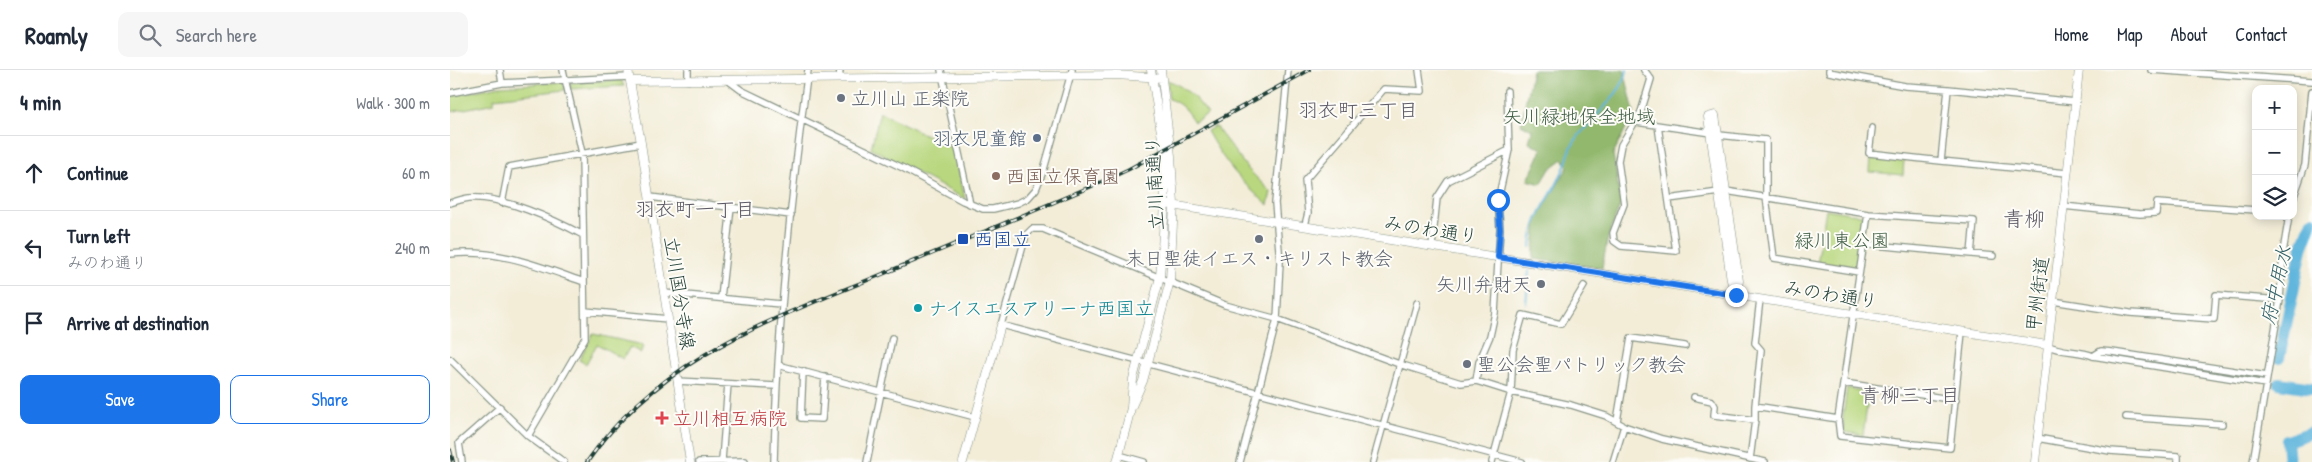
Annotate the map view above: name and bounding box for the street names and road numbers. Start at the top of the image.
street label: 立川南通り [1139,135,1169,231]
street label: みのわ通り [1382,209,1480,249]
street label: 立川国分寺線 [658,235,702,351]
street label: 甲州街道 [2019,255,2055,333]
street label: みのわ通り [1782,274,1880,314]

